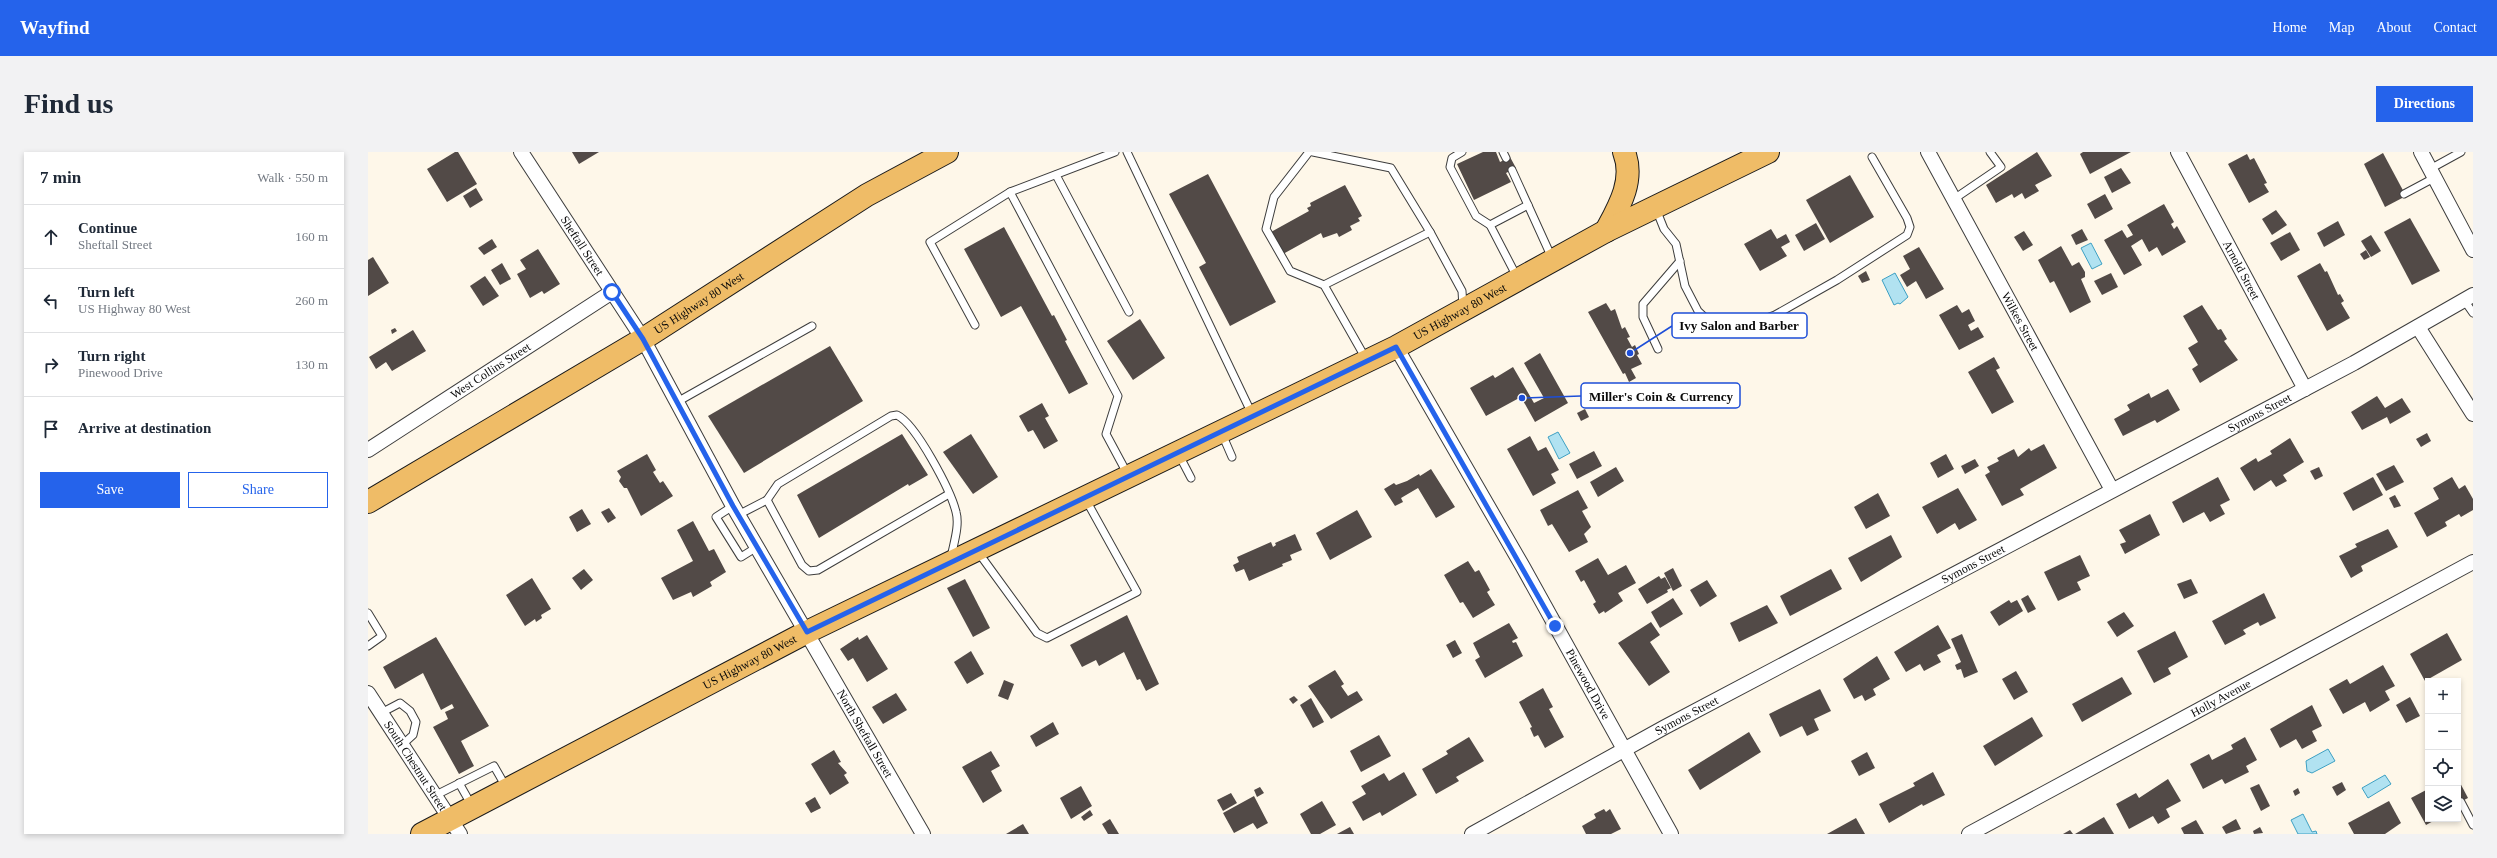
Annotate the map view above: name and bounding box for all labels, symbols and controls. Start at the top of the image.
text: Wayfind [20,17,90,38]
text: Home [2273,20,2307,35]
text: Map [2329,20,2354,35]
text: About [2376,20,2411,35]
text: Contact [2433,20,2477,35]
button: Directions [2376,86,2473,122]
text: Find us [24,88,114,119]
text: 7 min [40,168,81,187]
text: Walk · 550 m [257,170,328,185]
street label: Sheftall Street [558,213,607,279]
text: Continue [78,220,137,236]
icon: ahead [40,226,62,248]
text: 160 m [295,229,328,244]
text: Sheftall Street [78,237,152,252]
street label: Arnold Street [2220,238,2263,303]
street label: US Highway 80 West [651,269,747,337]
street label: US Highway 80 West [1411,280,1509,343]
route start [603,283,621,301]
text: Turn left [78,284,135,300]
icon: left [40,290,62,312]
street label: Wilkes Street [1999,290,2042,354]
text: 260 m [295,293,328,308]
text: US Highway 80 West [78,301,190,316]
callout: Ivy Salon and Barber [1672,313,1807,338]
text: Ivy Salon and Barber [1679,318,1799,333]
street label: West Collins Street [448,339,534,402]
text: Turn right [78,348,145,364]
icon: right [40,354,62,376]
text: 130 m [295,357,328,372]
text: Pinewood Drive [78,365,163,380]
callout: Miller's Coin & Currency [1581,383,1740,408]
text: Miller's Coin & Currency [1589,389,1733,404]
street label: Symons Street [2225,390,2294,435]
icon: arrive [40,418,62,440]
text: Arrive at destination [78,420,211,436]
button: Save [40,472,180,508]
button: Share [188,472,328,508]
street label: Symons Street [1939,542,2008,587]
route end [1546,617,1564,635]
street label: US Highway 80 West [700,631,799,692]
street label: Pinewood Drive [1563,647,1613,722]
street label: Holly Avenue [2188,676,2253,720]
map controls [2425,678,2461,822]
button: + [2425,678,2461,714]
street label: North Sheftall Street [834,687,896,781]
street label: Symons Street [1652,693,1721,738]
button: − [2425,714,2461,750]
street label: South Chestnut Street [381,718,450,814]
button: locate [2425,750,2461,786]
button: layers [2425,786,2461,822]

